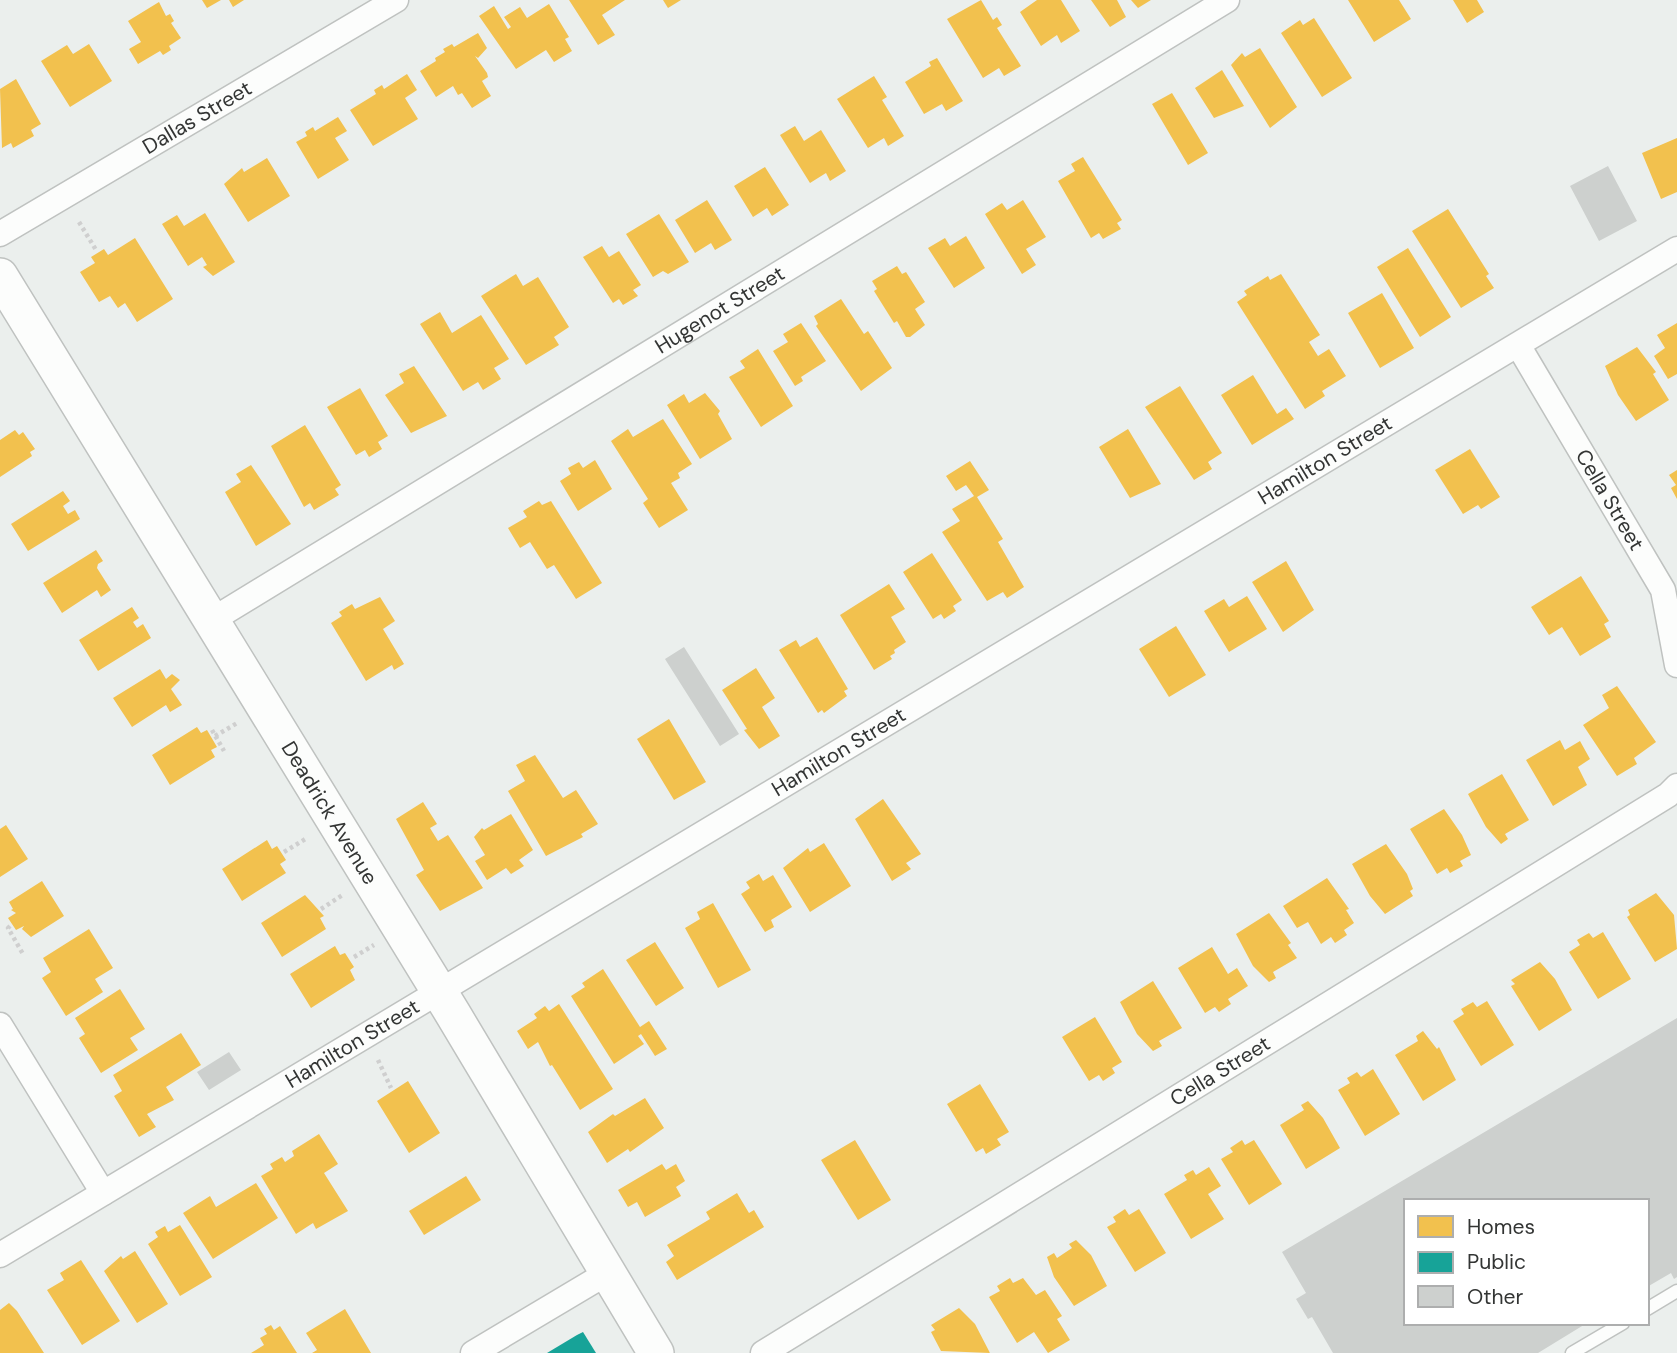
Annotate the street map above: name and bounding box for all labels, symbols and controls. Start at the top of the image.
street label: Dallas Street [137,74,257,161]
street label: Hugenot Street [650,260,790,360]
street label: Hamilton Street [1253,409,1397,511]
street label: Cella Street [1569,444,1650,556]
street label: Hamilton Street [766,701,911,803]
street label: Deadrick Avenue [275,736,384,890]
street label: Hamilton Street [280,993,425,1095]
street label: Cella Street [1165,1030,1276,1113]
legend [1404,1199,1649,1325]
text: Homes [1467,1213,1535,1241]
text: Public [1467,1248,1526,1276]
text: Other [1467,1283,1523,1311]

